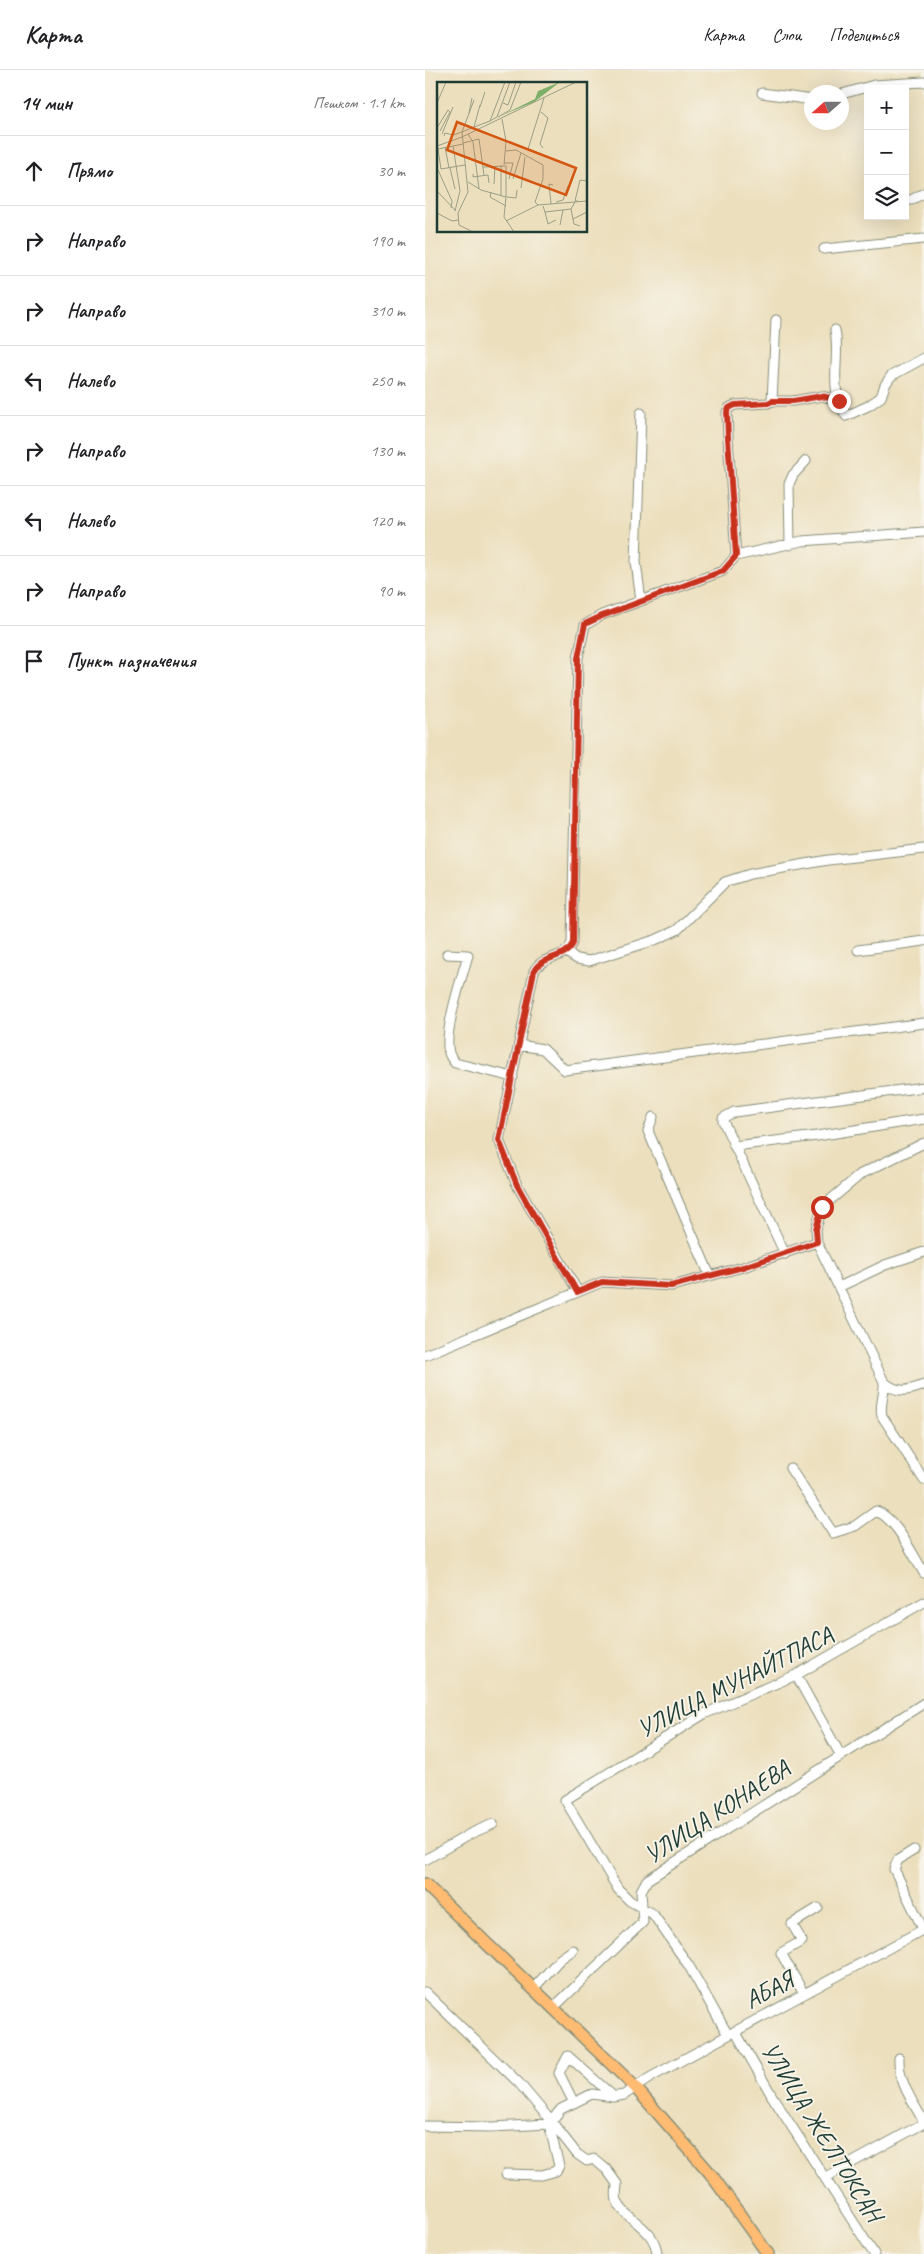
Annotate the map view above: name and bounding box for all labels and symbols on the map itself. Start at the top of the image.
inset map [437,82,587,232]
north arrow [804,85,849,130]
route end [828,390,851,413]
route start [811,1196,834,1219]
street label: УЛИЦА МУНАЙТПАСА [632,1619,838,1745]
street label: УЛИЦА КОНАЕВА [638,1752,797,1871]
street label: АБАЯ [739,1962,802,2016]
street label: УЛИЦА ЖЕЛТОКСАН [754,2036,892,2231]

